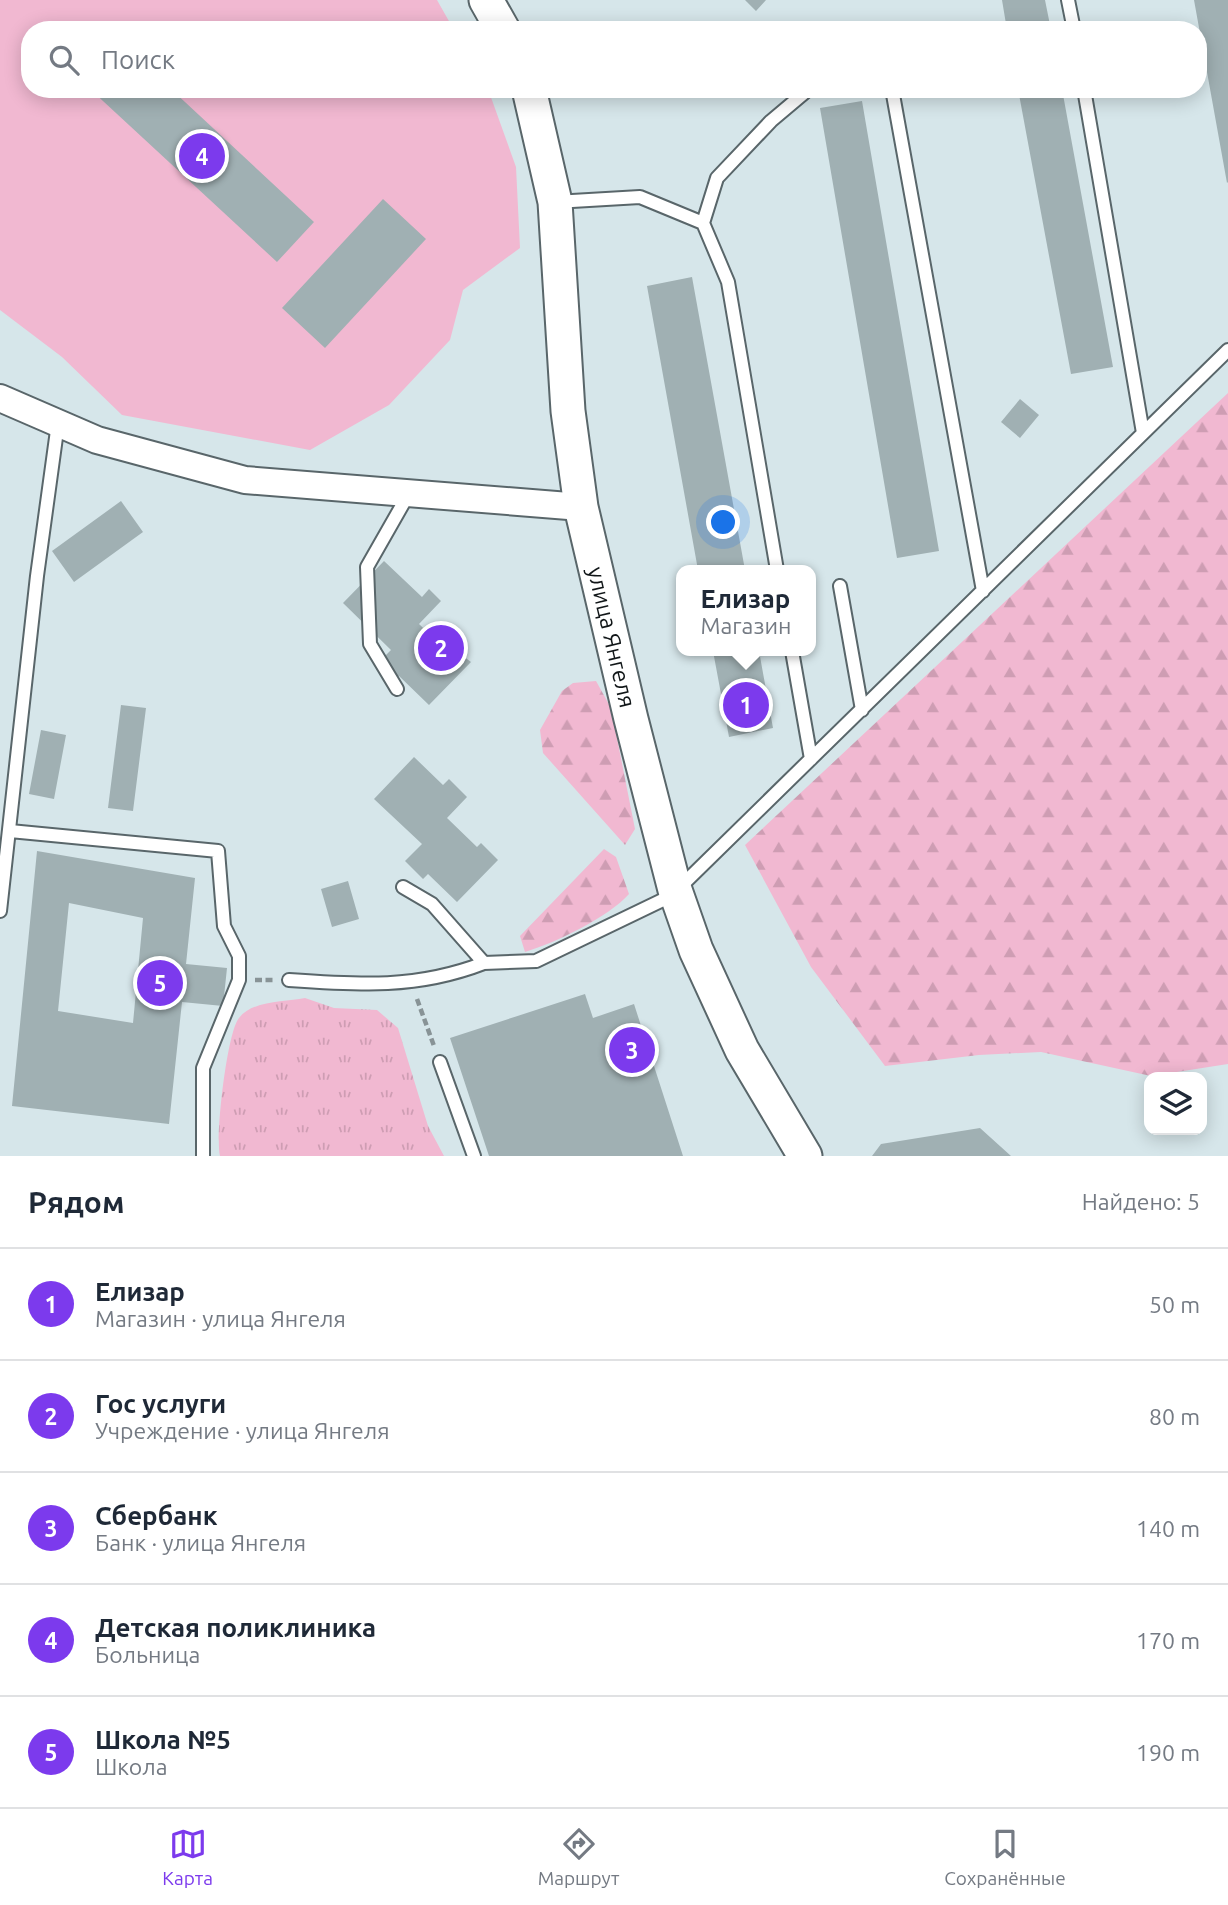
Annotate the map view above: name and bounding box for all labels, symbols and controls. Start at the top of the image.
search box [21,21,1207,98]
icon: search [45,41,83,79]
text: Поиск [101,45,175,74]
pin: 4 [179,130,225,182]
your location [706,505,740,539]
street label: улица Янгеля [584,564,641,710]
popup [676,565,816,656]
text: Елизар [701,584,790,613]
text: Магазин [701,613,791,638]
pin: 2 [418,622,464,674]
pin: 1 [723,679,769,731]
pin: 5 [137,957,183,1009]
pin: 3 [609,1024,655,1076]
map controls [1144,1072,1207,1135]
button: layers [1144,1072,1207,1135]
text: Рядом [28,1185,124,1219]
text: Найдено: 5 [1082,1189,1200,1214]
text: Елизар [95,1277,185,1306]
text: 1 [45,1292,57,1317]
text: 50 m [1149,1292,1200,1317]
text: Магазин · улица Янгеля [95,1306,346,1331]
text: Гос услуги [95,1389,226,1418]
text: 2 [45,1404,57,1429]
text: 80 m [1149,1404,1200,1429]
text: Учреждение · улица Янгеля [95,1418,390,1443]
text: Сбербанк [95,1501,217,1530]
text: 3 [45,1516,57,1541]
text: 140 m [1136,1516,1200,1541]
text: Банк · улица Янгеля [95,1530,306,1555]
text: Детская поликлиника [95,1613,376,1642]
text: 4 [45,1628,57,1653]
text: 170 m [1136,1628,1200,1653]
text: Больница [95,1642,200,1667]
text: Школа №5 [95,1725,231,1754]
text: 5 [45,1740,57,1765]
text: 190 m [1136,1740,1200,1765]
text: Школа [95,1754,167,1779]
tab: Карта [162,1825,213,1889]
tab: Маршрут [538,1825,620,1889]
tab: Сохранённые [944,1825,1066,1889]

